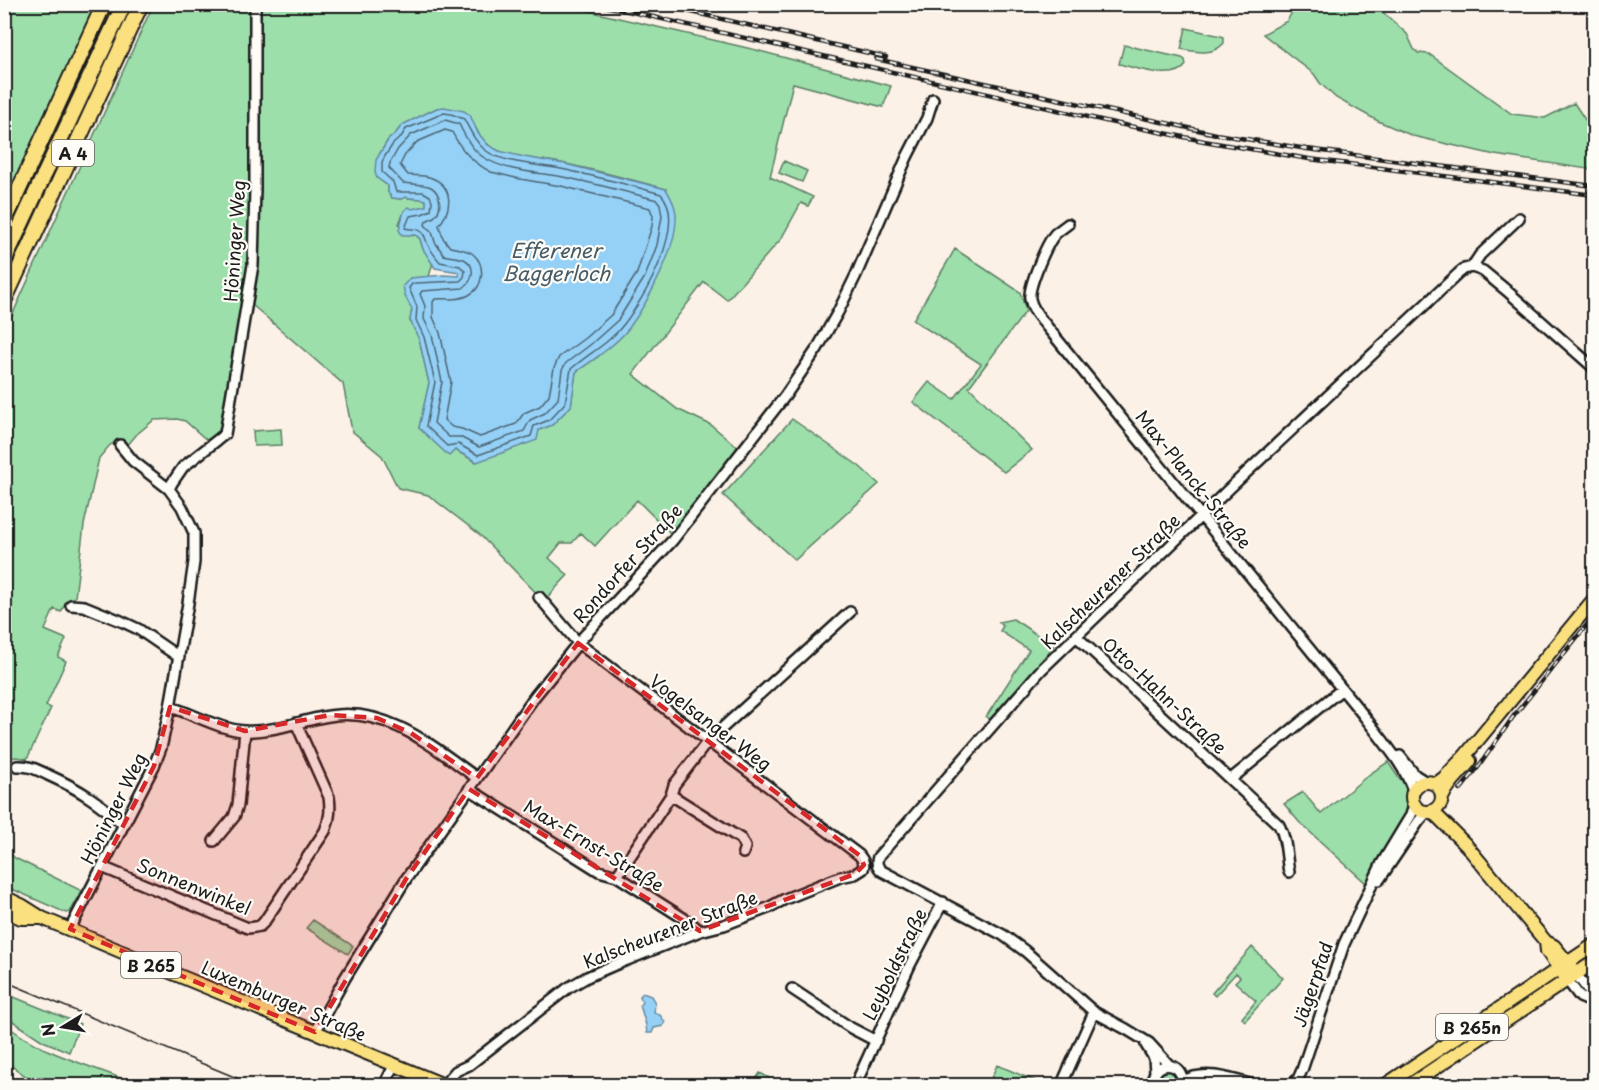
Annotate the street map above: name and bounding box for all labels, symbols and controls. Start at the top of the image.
road number: A 4 [52,140,94,166]
street label: Höninger Weg [216,179,252,303]
water label: Efferener Baggerloch [502,235,611,288]
street label: Max-Planck-Straße [1129,404,1259,554]
street label: Rondorfer Straße [566,497,688,629]
street label: Kalscheurener Straße [1034,507,1186,655]
street label: Otto-Hahn-Straße [1097,630,1233,760]
street label: Vogelsanger Weg [644,667,778,777]
street label: Höninger Weg [73,748,153,868]
street label: Max-Ernst-Straße [519,792,669,898]
street label: Sonnenwinkel [133,851,255,921]
street label: Kalscheurener Straße [579,883,761,975]
street label: Leyboldstraße [855,903,933,1025]
street label: Jägerpfad [1285,938,1339,1030]
road number: B 265 [121,952,181,978]
street label: Luxemburger Straße [197,953,371,1047]
north arrow [33,997,93,1057]
road number: B 265n [1436,1014,1508,1040]
text: N [34,1022,60,1039]

